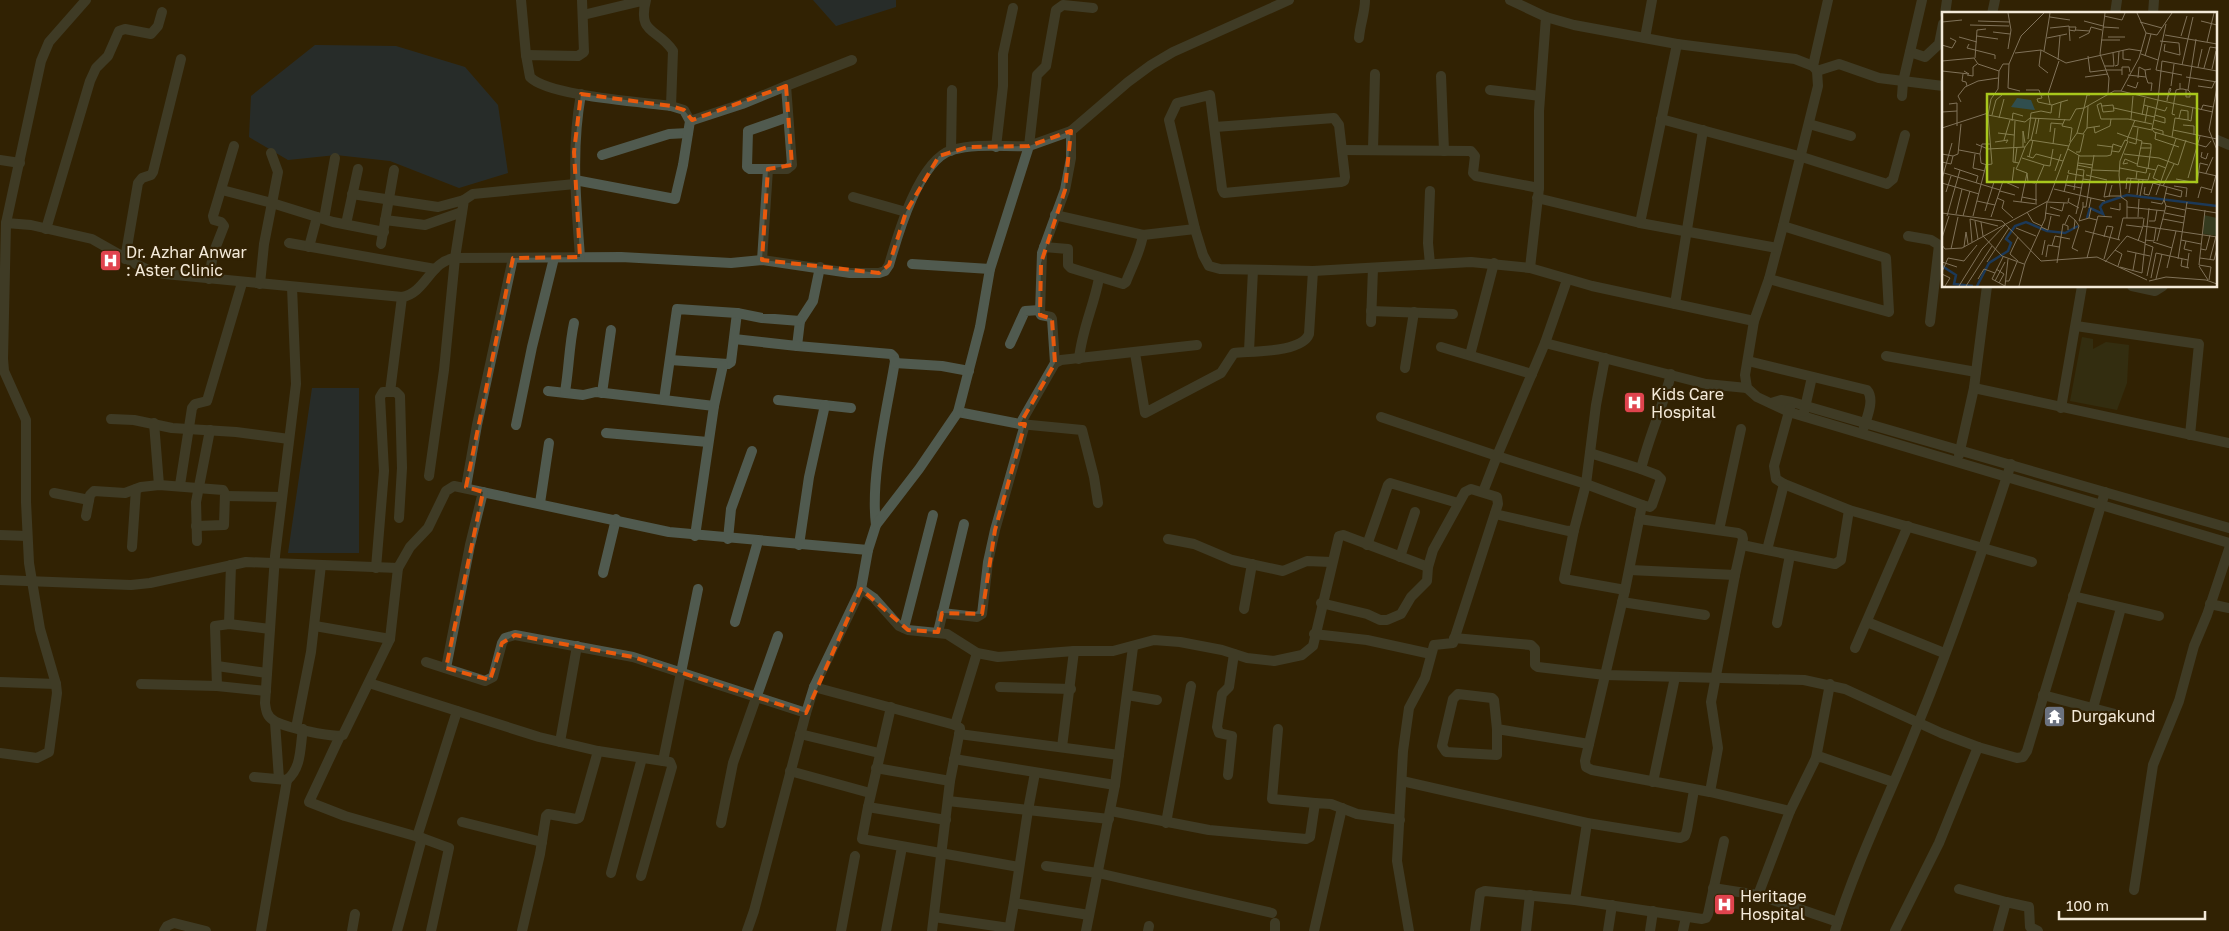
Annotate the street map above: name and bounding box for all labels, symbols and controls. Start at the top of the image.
inset map [1942,12,2216,288]
place label: Dr. Azhar Anwar : Aster Clinic [126,242,247,280]
hospital icon: Dr. Azhar Anwar : Aster Clinic [98,249,122,273]
place label: Kids Care Hospital [1651,384,1724,422]
hospital icon: Kids Care Hospital [1623,391,1647,415]
temple icon: Durgakund [2043,704,2067,728]
place label: Durgakund [2071,706,2155,726]
place label: Heritage Hospital [1740,886,1807,924]
scale bar [2059,888,2205,920]
hospital icon: Heritage Hospital [1712,893,1736,917]
text: 100 m [2066,896,2109,914]

